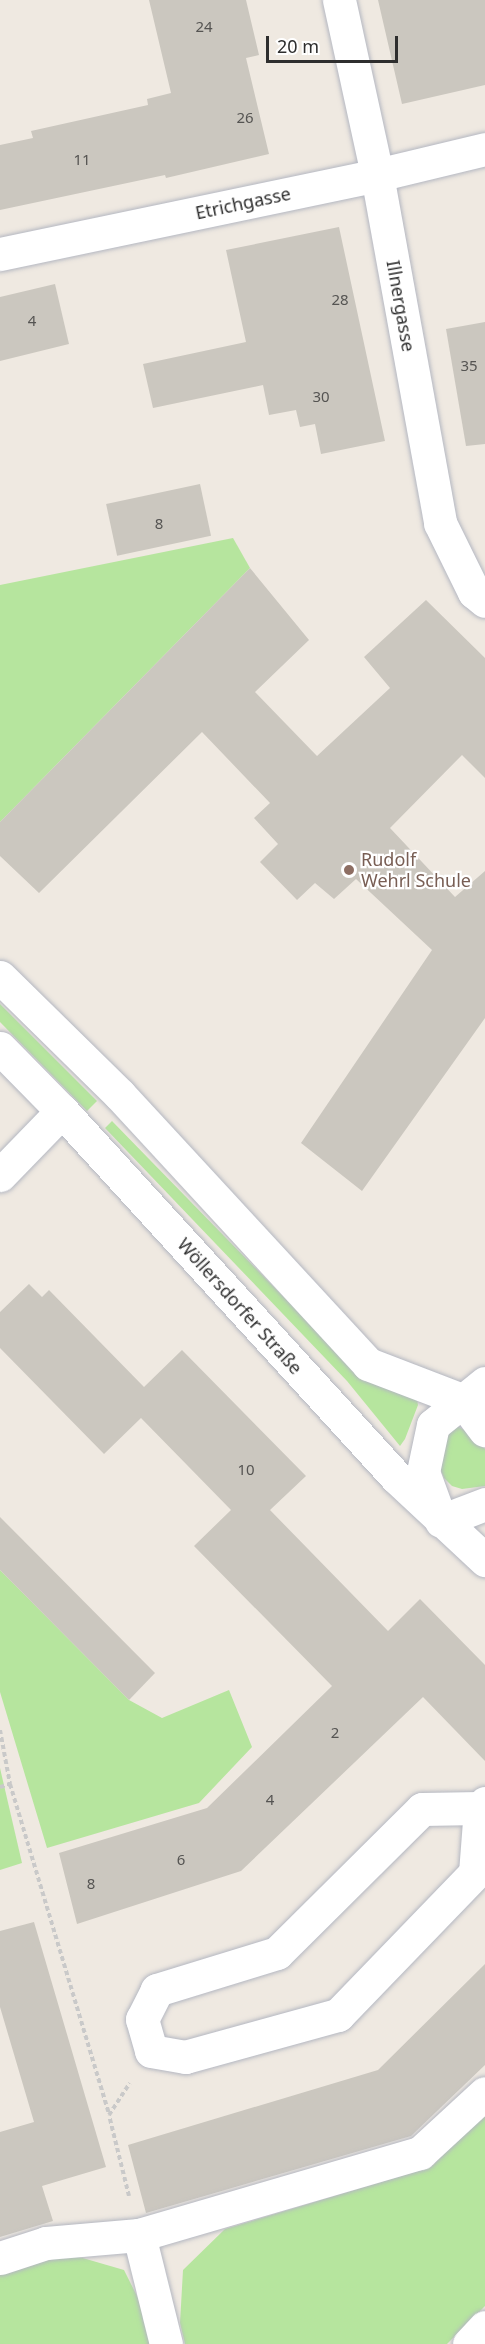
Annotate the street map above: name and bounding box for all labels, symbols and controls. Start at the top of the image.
house number: 24 [195,18,213,36]
scale bar [269,24,401,62]
text: 20 m [277,34,319,58]
house number: 26 [236,109,254,127]
house number: 11 [73,151,91,169]
street label: Etrichgasse [193,182,293,224]
street label: Illnergasse [382,259,420,353]
house number: 28 [331,291,349,309]
house number: 4 [28,312,36,330]
house number: 35 [460,357,478,375]
house number: 30 [312,388,330,406]
house number: 8 [155,515,163,533]
place label: Rudolf Wehrl Schule [361,849,471,892]
marker: Rudolf Wehrl Schule [342,863,356,877]
street label: Wöllersdorfer Straße [173,1233,307,1379]
house number: 10 [237,1461,255,1479]
house number: 2 [331,1724,339,1742]
house number: 4 [266,1791,274,1809]
house number: 6 [177,1851,185,1869]
house number: 8 [87,1875,95,1893]

